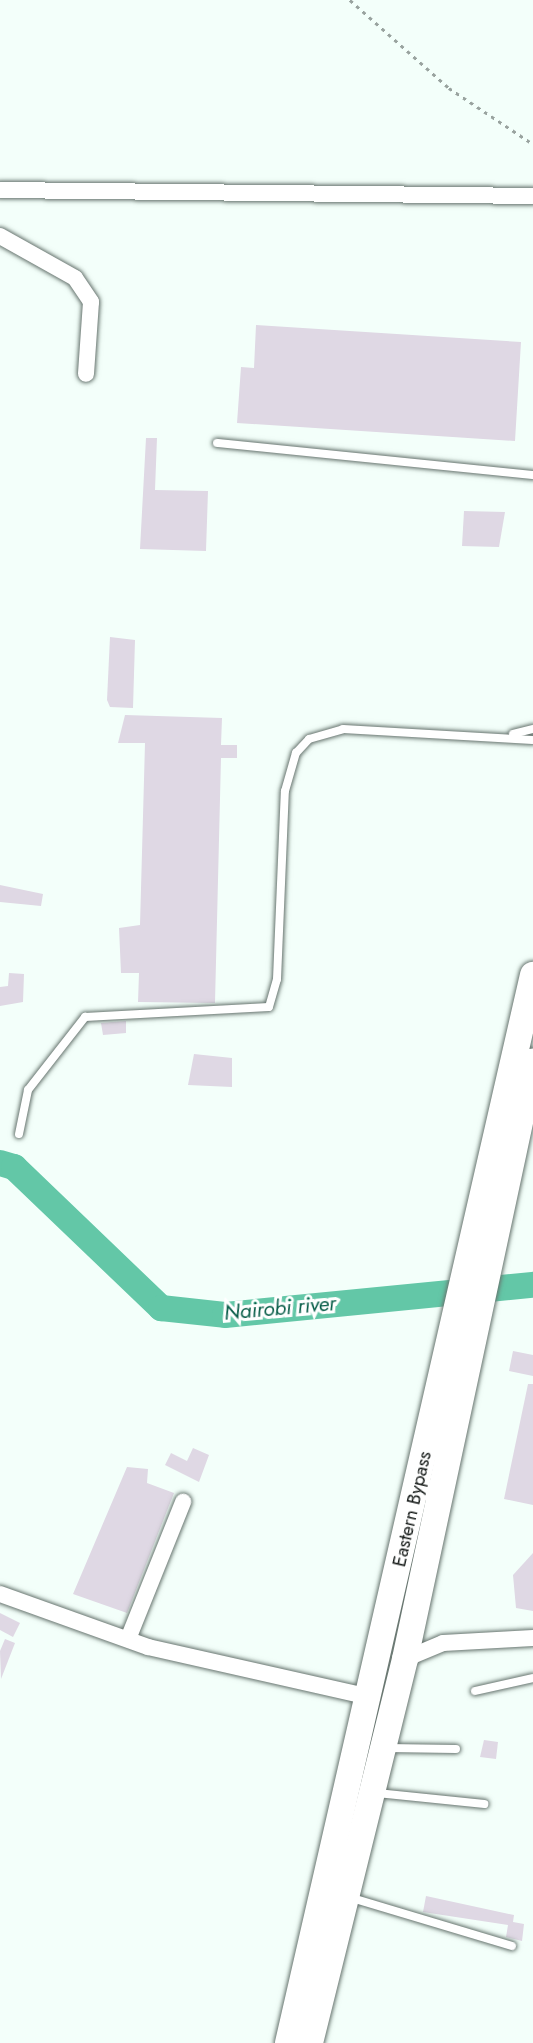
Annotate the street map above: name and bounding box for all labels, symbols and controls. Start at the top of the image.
water label: Nairobi river [223,1291,337,1325]
street label: Eastern Bypass [388,1449,436,1569]

